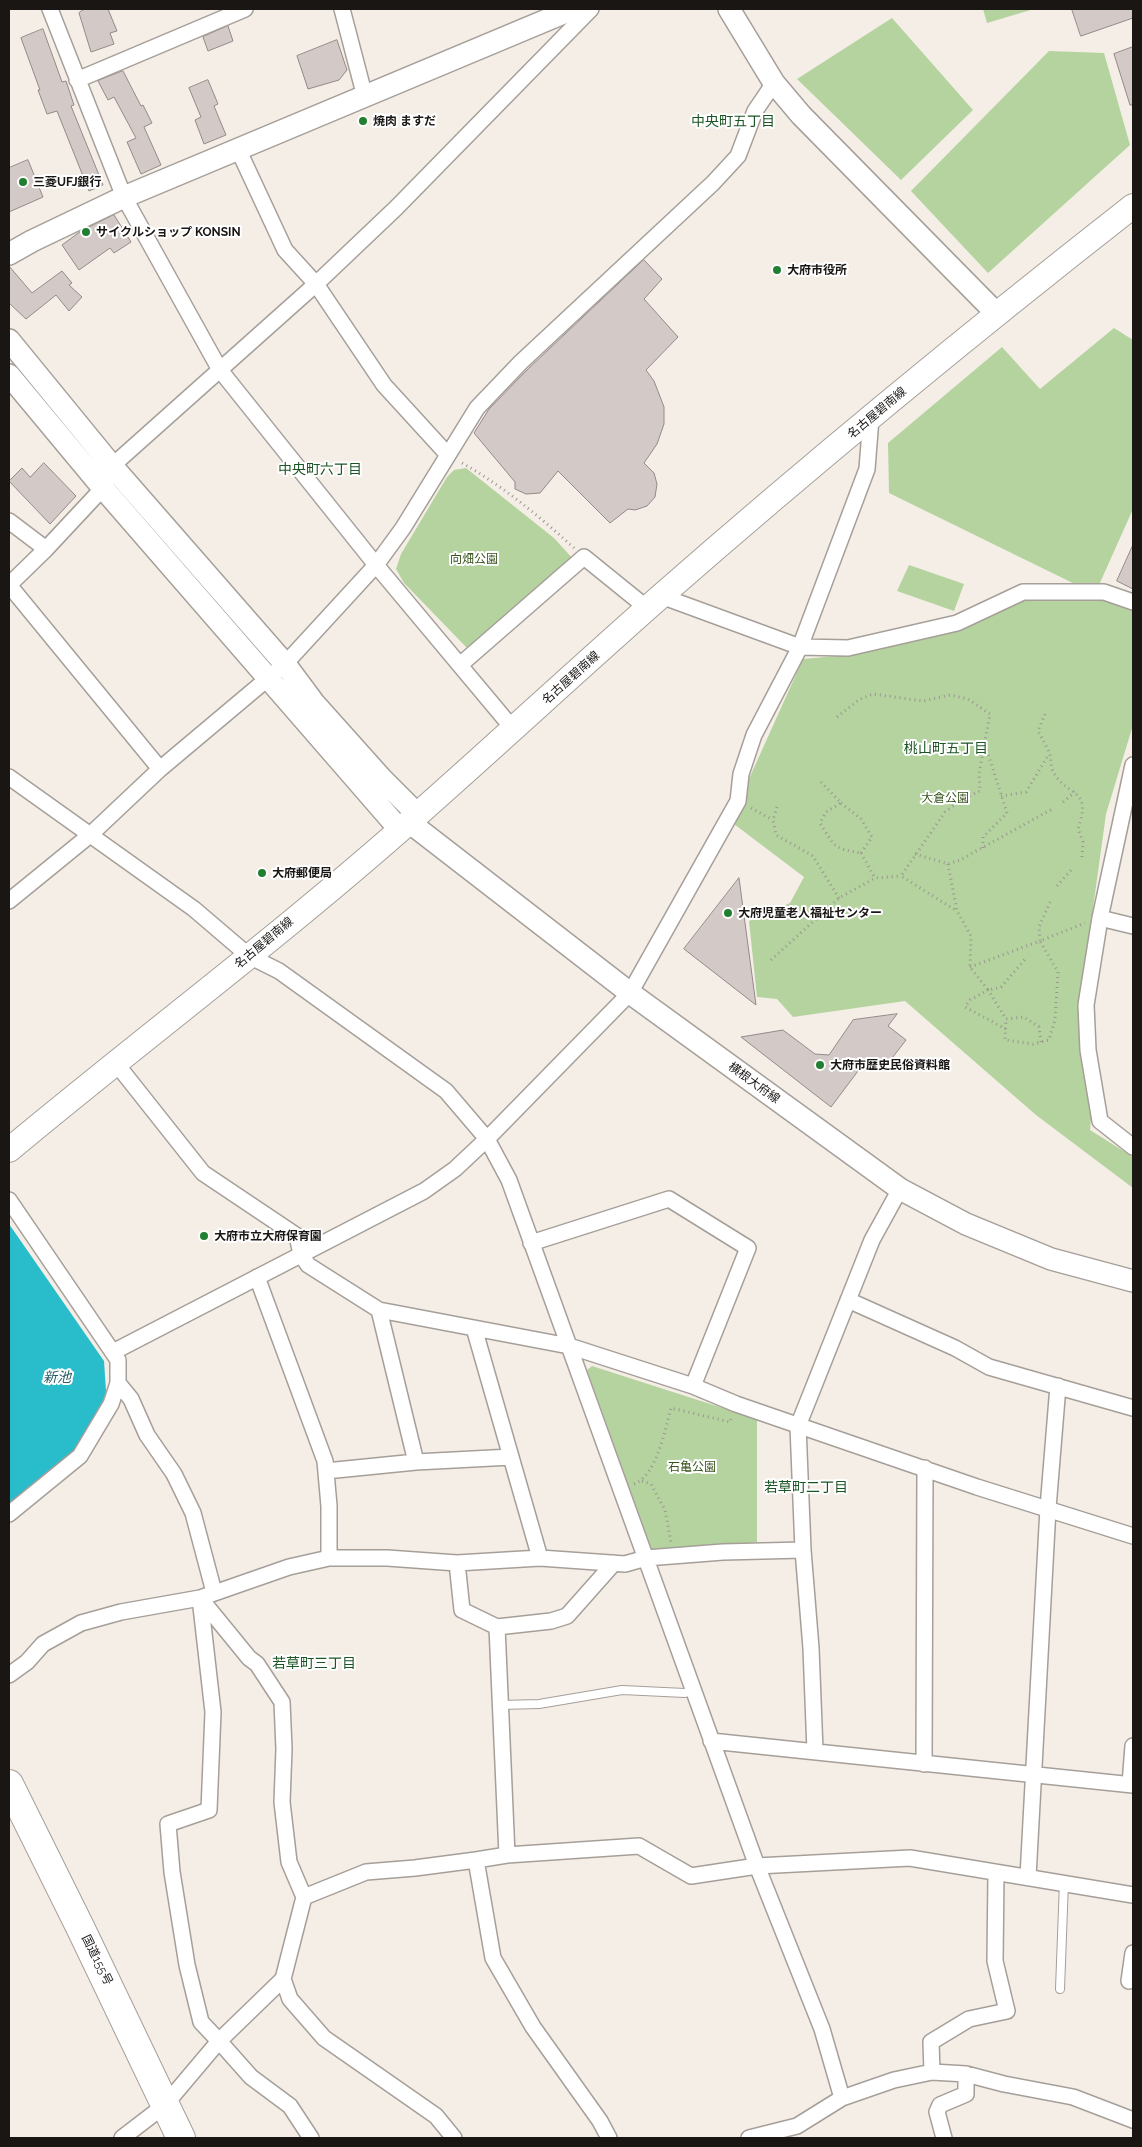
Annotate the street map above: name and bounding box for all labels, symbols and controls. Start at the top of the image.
place label: 焼肉 ますだ [373,114,436,128]
district label: 中央町五丁目 [691,114,775,130]
marker: 焼肉 ますだ [357,115,369,127]
place label: 三菱UFJ銀行 [33,175,102,189]
marker: 三菱UFJ銀行 [17,176,29,188]
place label: サイクルショップ KONSIN [96,225,241,239]
marker: サイクルショップ KONSIN [80,226,92,238]
place label: 大府市役所 [787,263,847,277]
marker: 大府市役所 [771,264,783,276]
street label: 名古屋碧南線 [845,384,909,442]
district label: 中央町六丁目 [278,462,362,478]
park label: 向畑公園 [450,552,498,566]
street label: 名古屋碧南線 [539,649,603,707]
district label: 桃山町五丁目 [904,741,988,757]
park label: 大倉公園 [921,791,969,805]
place label: 大府郵便局 [272,866,332,880]
marker: 大府郵便局 [256,867,268,879]
place label: 大府児童老人福祉センター [738,906,882,920]
marker: 大府児童老人福祉センター [722,907,734,919]
street label: 名古屋碧南線 [232,914,296,972]
place label: 大府市歴史民俗資料館 [830,1058,950,1072]
marker: 大府市歴史民俗資料館 [814,1059,826,1071]
street label: 横根大府線 [725,1060,783,1106]
place label: 大府市立大府保育園 [214,1229,322,1243]
marker: 大府市立大府保育園 [198,1230,210,1242]
water label: 新池 [43,1370,71,1386]
park label: 石亀公園 [668,1460,716,1474]
district label: 若草町二丁目 [764,1480,848,1496]
district label: 若草町三丁目 [272,1656,356,1672]
street label: 国道155号 [79,1932,115,1988]

